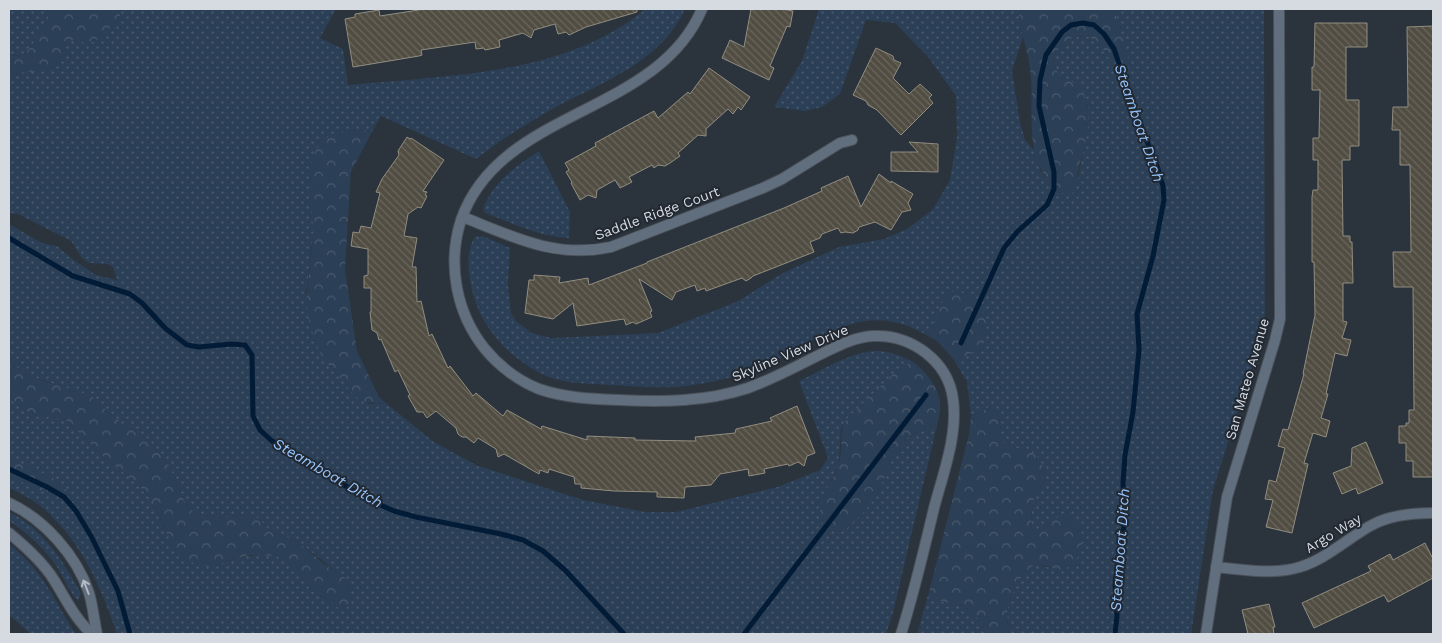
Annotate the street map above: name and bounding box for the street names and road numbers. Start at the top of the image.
street label: Saddle Ridge Court [593,183,722,243]
street label: San Mateo Avenue [1222,316,1272,442]
street label: Skyline View Drive [729,321,851,385]
street label: Argo Way [1302,510,1365,556]

